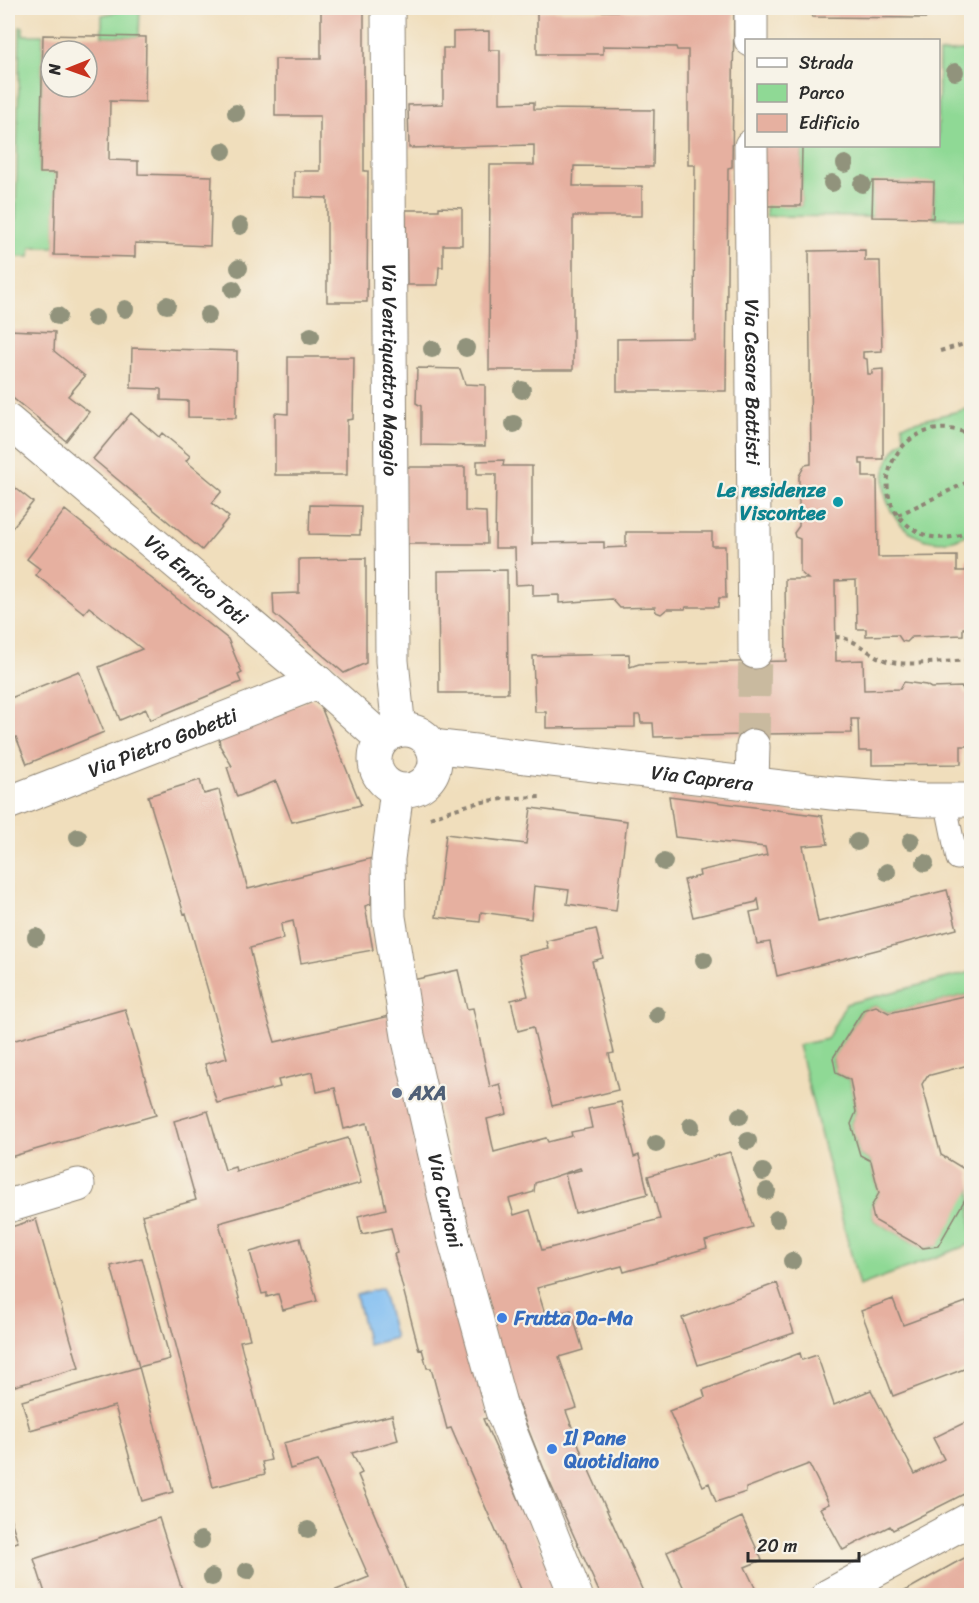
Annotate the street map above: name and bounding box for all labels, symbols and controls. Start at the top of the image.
north arrow [39,39,99,99]
legend [745,39,940,147]
text: Strada [799,47,854,79]
text: N [40,63,69,76]
text: Parco [799,77,844,109]
text: Edificio [799,107,860,139]
street label: Via Ventiquattro Maggio [372,264,408,476]
street label: Via Cesare Battisti [734,299,771,467]
place label: Le residenze Viscontee [717,473,827,531]
marker: Le residenze Viscontee [831,495,845,509]
street label: Via Enrico Toti [136,525,256,635]
street label: Via Pietro Gobetti [83,698,244,788]
street label: Via Caprera [649,755,756,802]
place label: AXA [408,1076,446,1111]
marker: AXA [390,1086,404,1100]
street label: Via Curioni [417,1150,473,1253]
place label: Frutta Da-Ma [513,1301,633,1336]
marker: Frutta Da-Ma [495,1311,509,1325]
place label: Il Pane Quotidiano [563,1421,659,1479]
marker: Il Pane Quotidiano [545,1442,559,1456]
scale bar [748,1525,859,1563]
text: 20 m [757,1530,797,1562]

